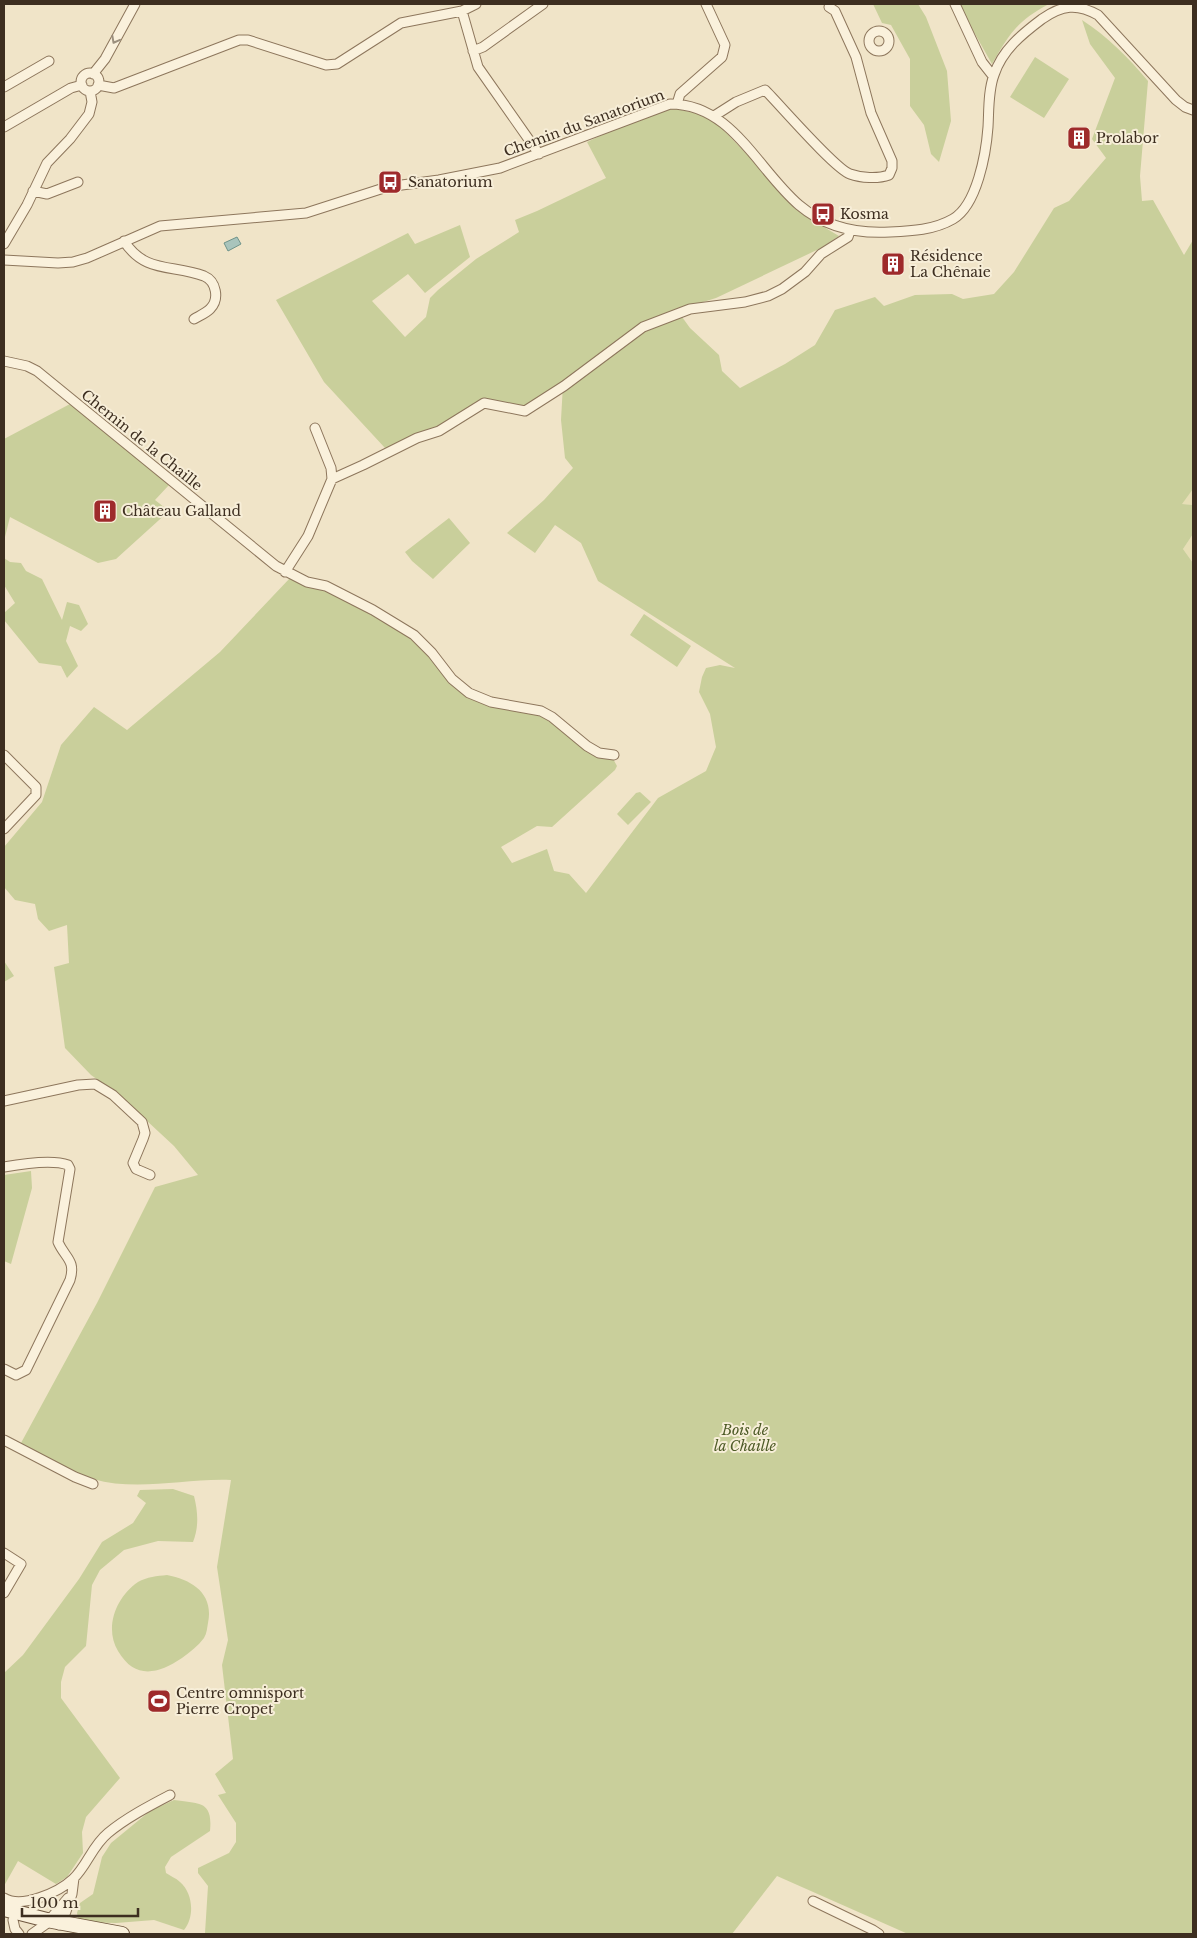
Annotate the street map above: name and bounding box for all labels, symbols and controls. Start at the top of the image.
one-way arrow [111,34,121,43]
street label: Chemin du Sanatorium [501,86,667,160]
building icon: Prolabor [1066,125,1092,151]
place label: Prolabor [1096,129,1159,147]
bus stop icon: Sanatorium [377,169,403,195]
place label: Sanatorium [408,173,493,191]
bus stop icon: Kosma [810,201,836,227]
place label: Kosma [840,205,889,223]
place label: Résidence La Chênaie [910,247,991,281]
building icon: Résidence La Chênaie [880,251,906,277]
street label: Chemin de la Chaille [78,386,206,494]
building icon: Château Galland [92,498,118,524]
place label: Château Galland [122,502,242,520]
park label: Bois de la Chaille [714,1421,777,1455]
place label: Centre omnisport Pierre Cropet [176,1684,305,1718]
sports icon: Centre omnisport Pierre Cropet [146,1688,172,1714]
scale bar [22,1886,139,1918]
text: 100 m [30,1893,79,1912]

